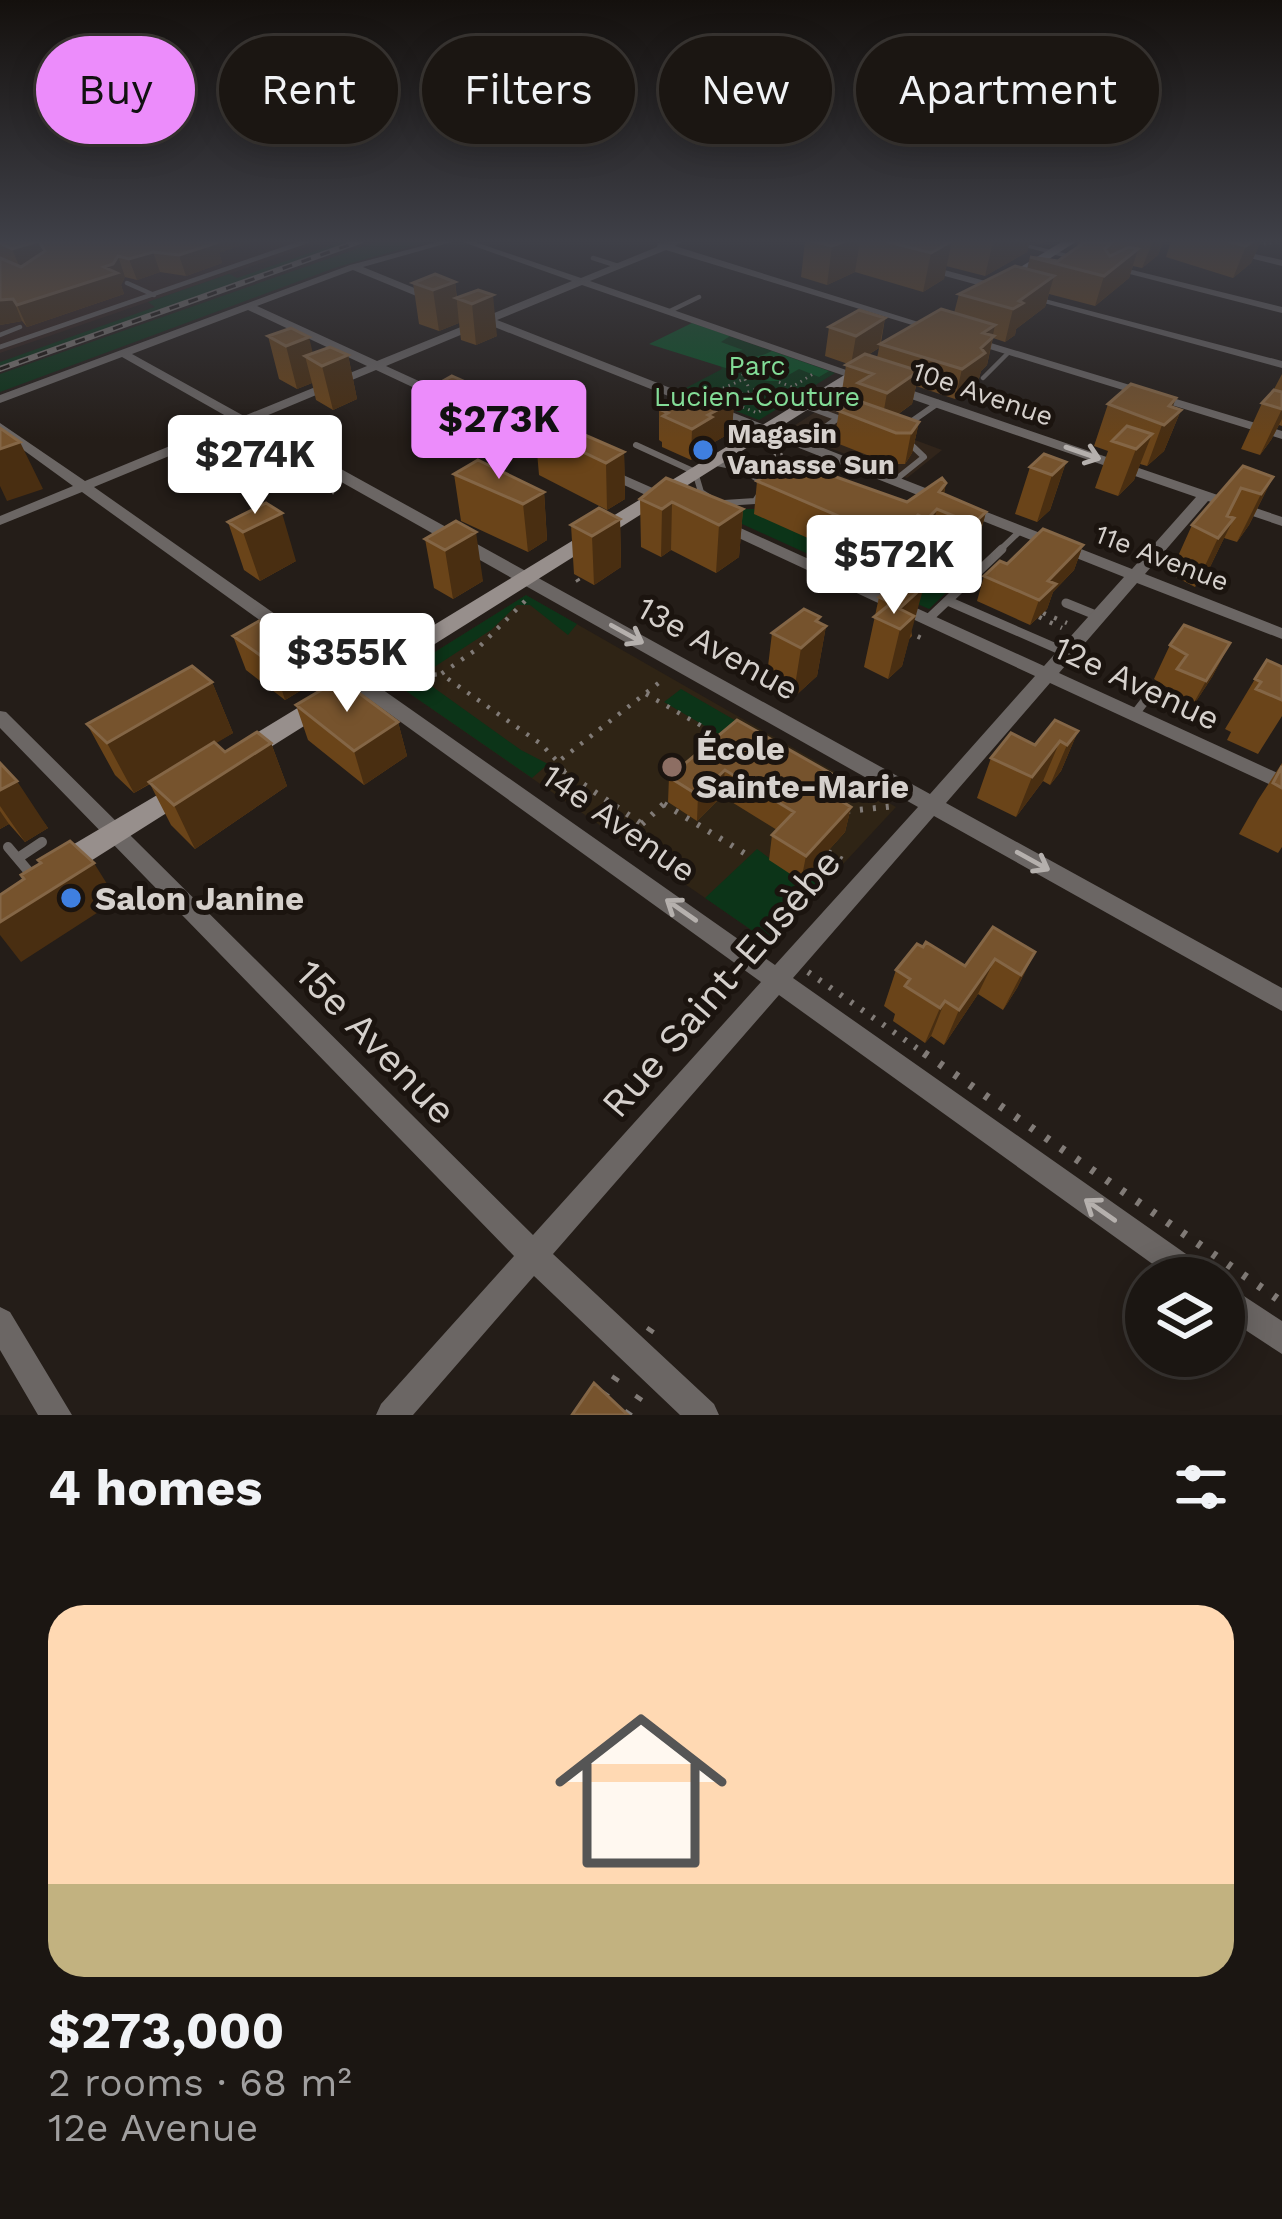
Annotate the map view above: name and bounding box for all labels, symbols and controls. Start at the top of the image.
chip: Buy [36,36,195,144]
chip: Rent [219,36,398,144]
chip: Filters [422,36,635,144]
chip: New [659,36,832,144]
chip: Apartment [856,36,1159,144]
park label: Parc Lucien-Couture [654,350,860,413]
street label: 10e Avenue [909,355,1057,433]
pin: $273K [415,380,583,482]
text: $273K [438,396,560,441]
pin: $274K [171,415,339,517]
place label: Magasin Vanasse Sun [727,418,895,481]
text: $274K [195,431,315,476]
marker: Magasin Vanasse Sun [690,437,716,463]
one-way arrow [1063,444,1101,466]
pin: $572K [810,515,978,617]
street label: 11e Avenue [1091,518,1233,598]
text: $572K [834,531,954,576]
street label: 13e Avenue [631,588,805,708]
pin: $355K [263,613,431,715]
one-way arrow [609,623,644,647]
street label: 12e Avenue [1048,628,1226,738]
text: $355K [287,629,407,674]
place label: École Sainte-Marie [696,729,909,806]
marker: École Sainte-Marie [659,754,685,780]
street label: 14e Avenue [535,756,703,890]
street label: Rue Saint-Eusèbe [592,840,850,1126]
one-way arrow [1015,850,1050,873]
place label: Salon Janine [95,879,304,918]
marker: Salon Janine [58,885,84,911]
one-way arrow [665,898,698,924]
street label: 15e Avenue [287,951,465,1133]
one-way arrow [1084,1198,1118,1223]
map controls [1125,1257,1245,1377]
button: layers [1125,1257,1245,1377]
icon: filters [1168,1454,1234,1520]
text: 4 homes [48,1458,262,1517]
icon: home [533,1683,749,1899]
text: $273,000 [48,2001,284,2060]
text: 2 rooms · 68 m² [48,2060,352,2105]
text: 12e Avenue [48,2105,258,2150]

